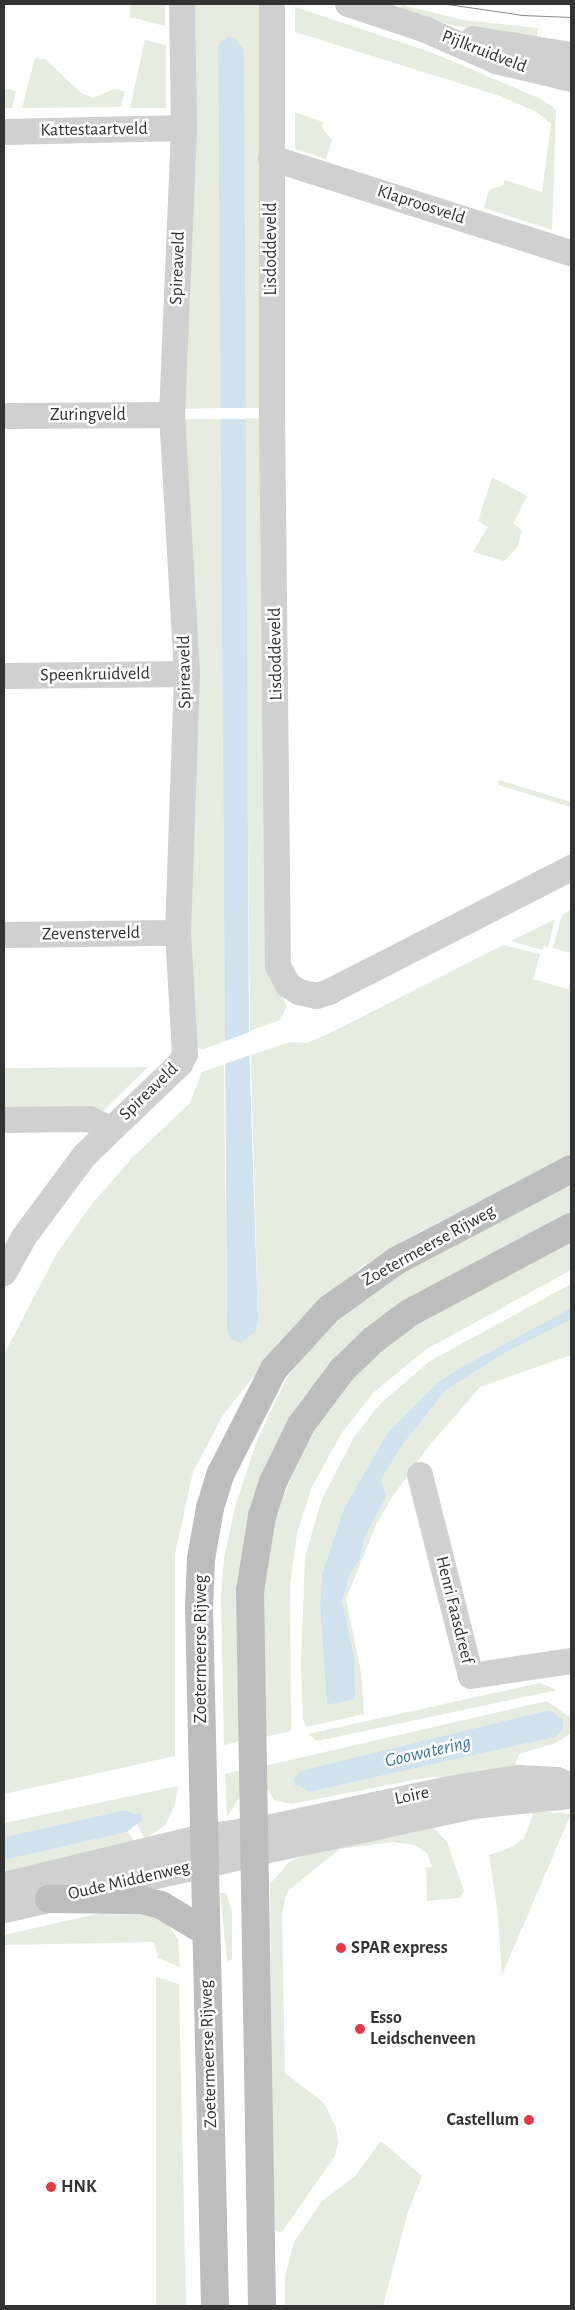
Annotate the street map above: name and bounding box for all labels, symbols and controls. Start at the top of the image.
street label: Pijlkruidveld [438,26,530,78]
street label: Kattestaartveld [40,118,148,142]
street label: Klaproosveld [374,181,468,229]
street label: Lisdoddeveld [260,202,282,296]
street label: Spireaveld [166,231,190,305]
street label: Zuringveld [50,404,126,426]
street label: Lisdoddeveld [264,607,288,701]
street label: Spireaveld [174,635,196,709]
street label: Speenkruidveld [40,663,150,687]
street label: Zevensterveld [42,922,140,946]
street label: Spireaveld [115,1059,183,1125]
street label: Zoetermeerse Rijweg [359,1201,499,1291]
street label: Henri Faasdreef [430,1554,478,1666]
street label: Zoetermeerse Rijweg [190,1575,212,1723]
water label: Goowatering [383,1731,473,1773]
street label: Loire [393,1782,431,1810]
street label: Oude Middenweg [66,1856,192,1906]
place label: SPAR express [351,1937,448,1959]
marker: SPAR express [335,1942,347,1954]
street label: Zoetermeerse Rijweg [196,1979,222,2129]
place label: Esso Leidschenveen [370,2008,476,2050]
marker: Esso Leidschenveen [354,2023,366,2035]
place label: Castellum [446,2109,519,2131]
marker: Castellum [523,2114,535,2126]
place label: HNK [61,2176,97,2198]
marker: HNK [45,2181,57,2193]

